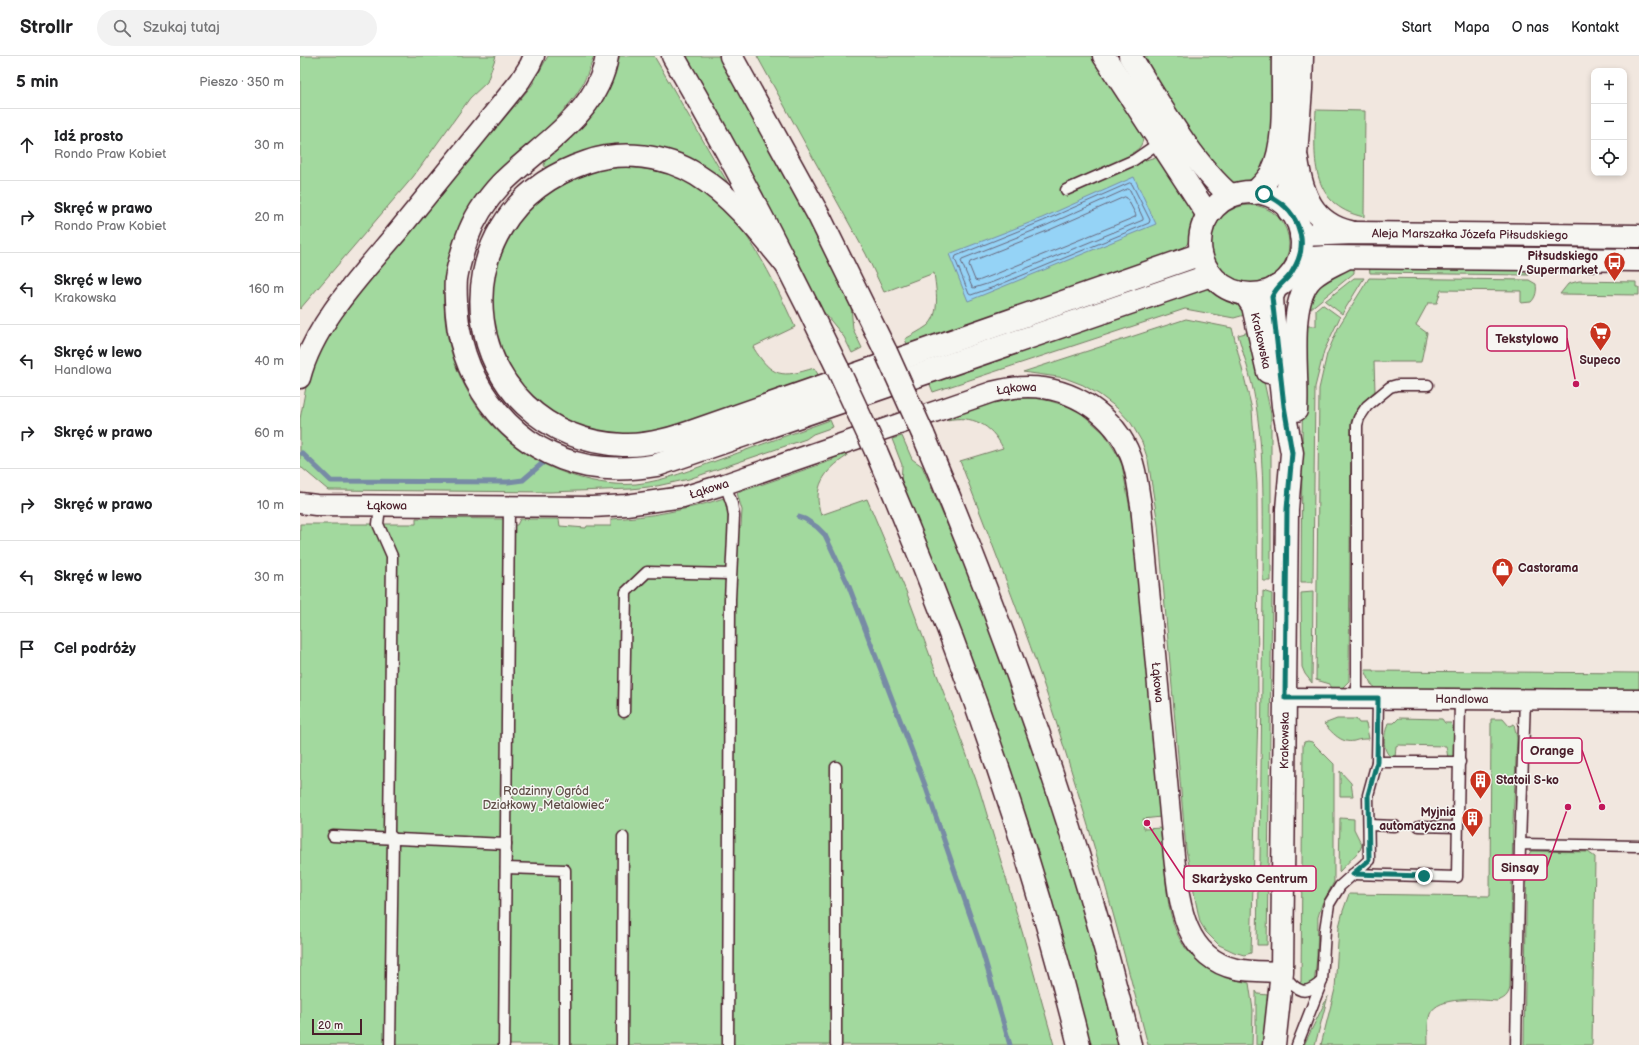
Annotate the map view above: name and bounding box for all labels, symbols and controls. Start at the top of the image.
search box [97,10,377,46]
text: Strollr [20,16,73,39]
icon: search [111,17,133,39]
text: Szukaj tutaj [143,18,220,37]
text: Start [1402,19,1432,36]
text: Mapa [1454,19,1490,36]
text: O nas [1512,19,1549,36]
text: Kontakt [1571,19,1619,36]
map controls [1591,68,1627,176]
button: + [1591,68,1627,104]
text: 5 min [16,72,59,92]
text: Pieszo · 350 m [199,74,284,90]
button: − [1591,104,1627,140]
text: Idź prosto [54,127,123,146]
icon: ahead [16,134,38,156]
text: 30 m [254,137,284,153]
button: locate [1591,140,1627,176]
text: Rondo Praw Kobiet [54,146,166,162]
route start [1255,185,1273,203]
text: Skręć w prawo [54,199,153,218]
icon: right [16,206,38,228]
text: 20 m [254,209,284,225]
text: Rondo Praw Kobiet [54,218,166,234]
street label: Aleja Marszałka Józefa Piłsudskiego [1372,226,1568,243]
place label: Piłsudskiego / Supermarket [1518,249,1598,278]
bus stop icon: Piłsudskiego / Supermarket [1601,250,1627,283]
text: Skręć w lewo [54,271,142,290]
icon: left [16,278,38,300]
text: 160 m [249,281,284,297]
text: Krakowska [54,290,116,306]
street label: Krakowska [1247,311,1274,371]
supermarket icon: Supeco [1587,320,1613,353]
callout: Tekstylowo [1487,326,1567,351]
text: Tekstylowo [1495,331,1559,347]
text: Skręć w lewo [54,343,142,362]
icon: left [16,350,38,372]
text: 40 m [254,353,284,369]
place label: Supeco [1579,353,1621,368]
text: Handlowa [54,362,112,378]
street label: Łąkowa [995,380,1037,399]
icon: right [16,422,38,444]
text: Skręć w prawo [54,423,153,442]
text: 60 m [254,425,284,441]
street label: Łąkowa [688,476,731,503]
icon: right [16,494,38,516]
text: Skręć w prawo [54,495,153,514]
text: 10 m [257,497,284,513]
street label: Łąkowa [366,498,407,514]
shop icon: Castorama [1489,555,1515,588]
place label: Castorama [1518,561,1579,576]
icon: left [16,566,38,588]
text: Skręć w lewo [54,567,142,586]
text: 30 m [254,569,284,585]
icon: arrive [16,638,38,660]
text: Cel podróży [54,639,136,658]
street label: Łąkowa [1148,662,1167,704]
street label: Handlowa [1435,692,1489,707]
street label: Krakowska [1277,711,1293,769]
callout: Orange [1522,738,1582,763]
text: Orange [1530,743,1575,759]
building icon: Statoil S-ko [1467,767,1493,800]
place label: Statoil S-ko [1496,773,1559,788]
park label: Rodzinny Ogród Działkowy „Metalowiec” [483,784,609,813]
place label: Myjnia automatyczna [1379,805,1456,834]
building icon: Myjnia automatyczna [1459,806,1485,839]
callout: Sinsay [1493,855,1547,880]
text: Sinsay [1501,860,1539,876]
callout: Skarżysko Centrum [1184,866,1316,891]
route end [1415,867,1433,885]
text: Skarżysko Centrum [1192,871,1308,887]
scale bar [312,1017,362,1036]
text: 20 m [318,1019,343,1032]

